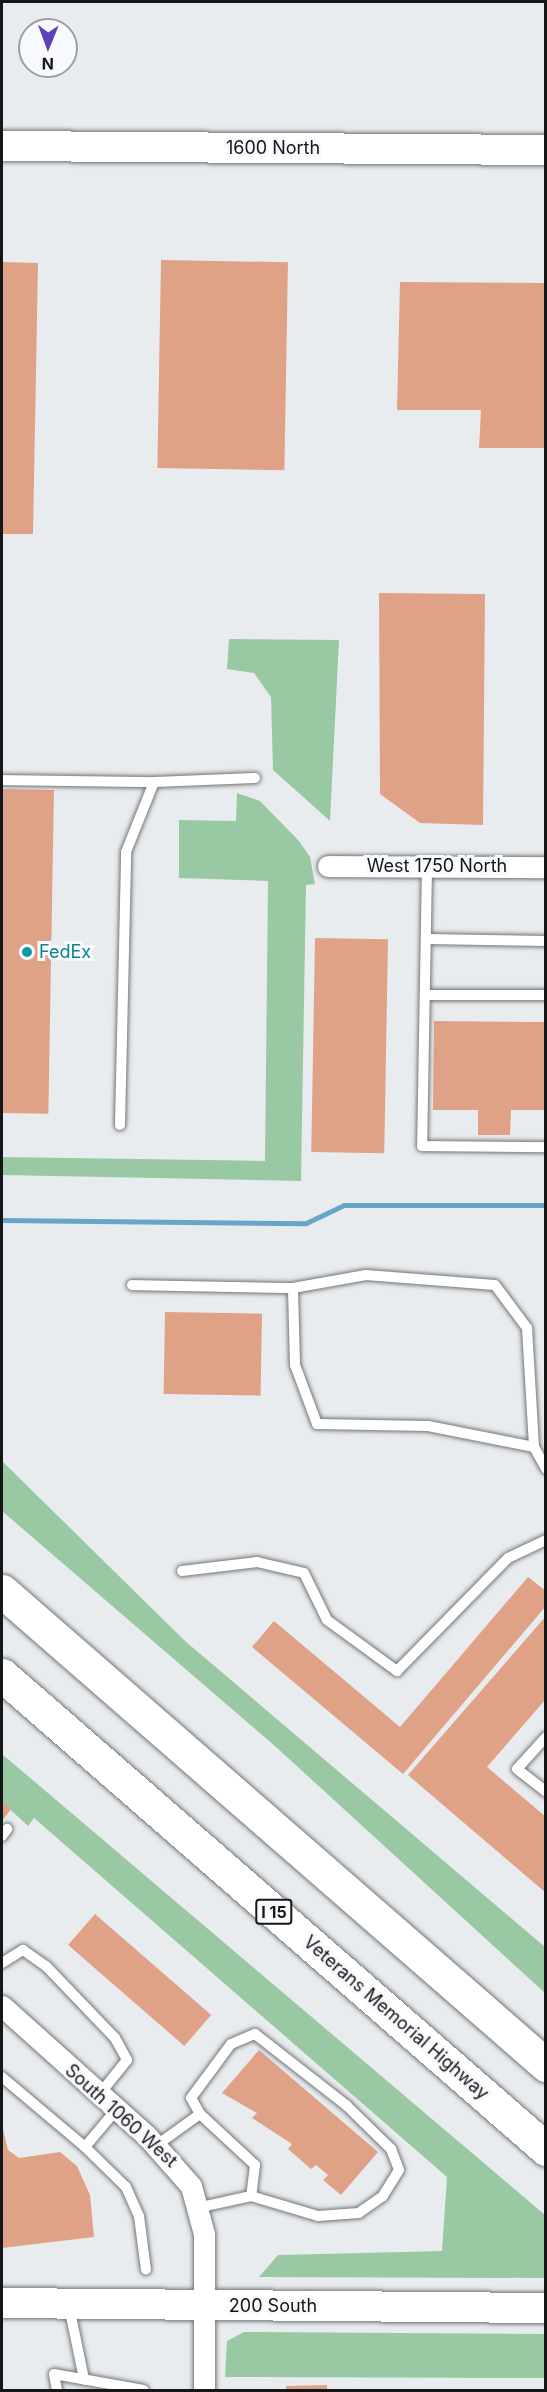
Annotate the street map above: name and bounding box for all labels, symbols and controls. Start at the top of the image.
north arrow [18,18,78,78]
text: N [41,54,54,74]
street label: 1600 North [226,137,320,159]
street label: West 1750 North [367,855,507,877]
place label: FedEx [39,941,91,963]
marker: FedEx [20,945,34,959]
road number: I 15 [254,1899,294,1925]
street label: Veterans Memorial Highway [299,1932,493,2104]
street label: South 1060 West [60,2060,182,2172]
street label: 200 South [229,2295,317,2317]

